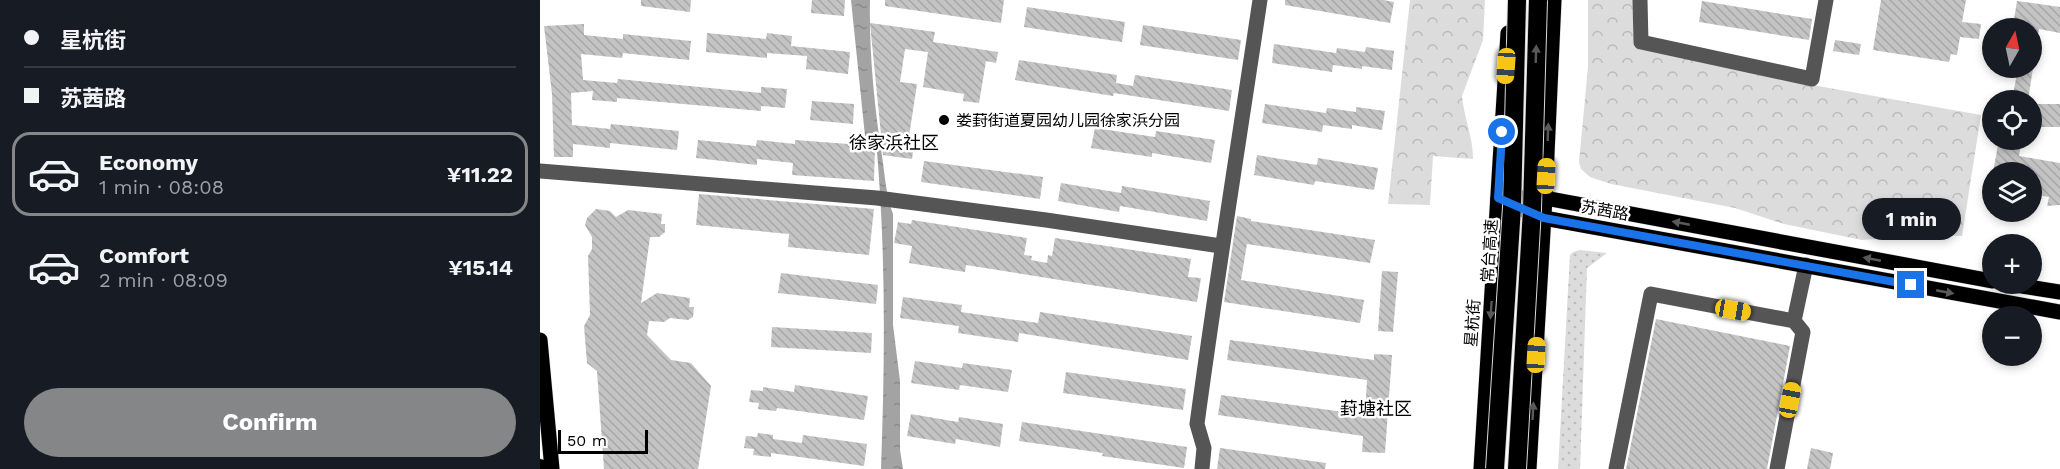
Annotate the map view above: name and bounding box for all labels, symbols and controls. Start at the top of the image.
north arrow [1982,18,2042,78]
map controls [1982,18,2042,366]
text: 星杭街 [60,28,126,53]
one-way arrow [1532,44,1541,63]
car [1496,47,1516,85]
text: 苏茜路 [60,86,126,111]
button: locate [1982,90,2042,150]
place label: 娄葑街道夏园幼儿园徐家浜分园 [956,111,1180,130]
marker: 娄葑街道夏园幼儿园徐家浜分园 [937,113,951,127]
route start [1488,118,1515,145]
one-way arrow [1544,123,1553,142]
district label: 徐家浜社区 [849,132,939,153]
icon: car [27,147,81,201]
text: Economy [99,150,198,175]
car [1536,158,1556,194]
text: ¥11.22 [447,162,513,187]
button: layers [1982,162,2042,222]
text: 1 min · 08:08 [99,175,224,199]
street label: 苏茜路 [1580,197,1630,224]
callout: 1 min [1862,198,1960,240]
text: 1 min [1886,207,1937,231]
street label: 常台高速 [1478,218,1501,284]
one-way arrow [1671,218,1690,227]
button: + [1982,234,2042,294]
icon: car [27,240,81,294]
text: Comfort [99,243,189,268]
one-way arrow [1863,254,1882,263]
text: ¥15.14 [448,255,513,280]
text: 2 min · 08:09 [99,268,228,292]
route end [1897,271,1924,298]
one-way arrow [1936,288,1955,297]
street label: 星杭街 [1461,298,1484,348]
car [1714,298,1752,322]
one-way arrow [1486,300,1496,319]
button: − [1982,306,2042,366]
car [1526,337,1546,373]
car [1778,381,1802,419]
button: Confirm [24,388,516,457]
district label: 葑塘社区 [1340,398,1412,419]
one-way arrow [1528,401,1537,420]
scale bar [558,427,648,454]
text: 50 m [567,431,607,450]

